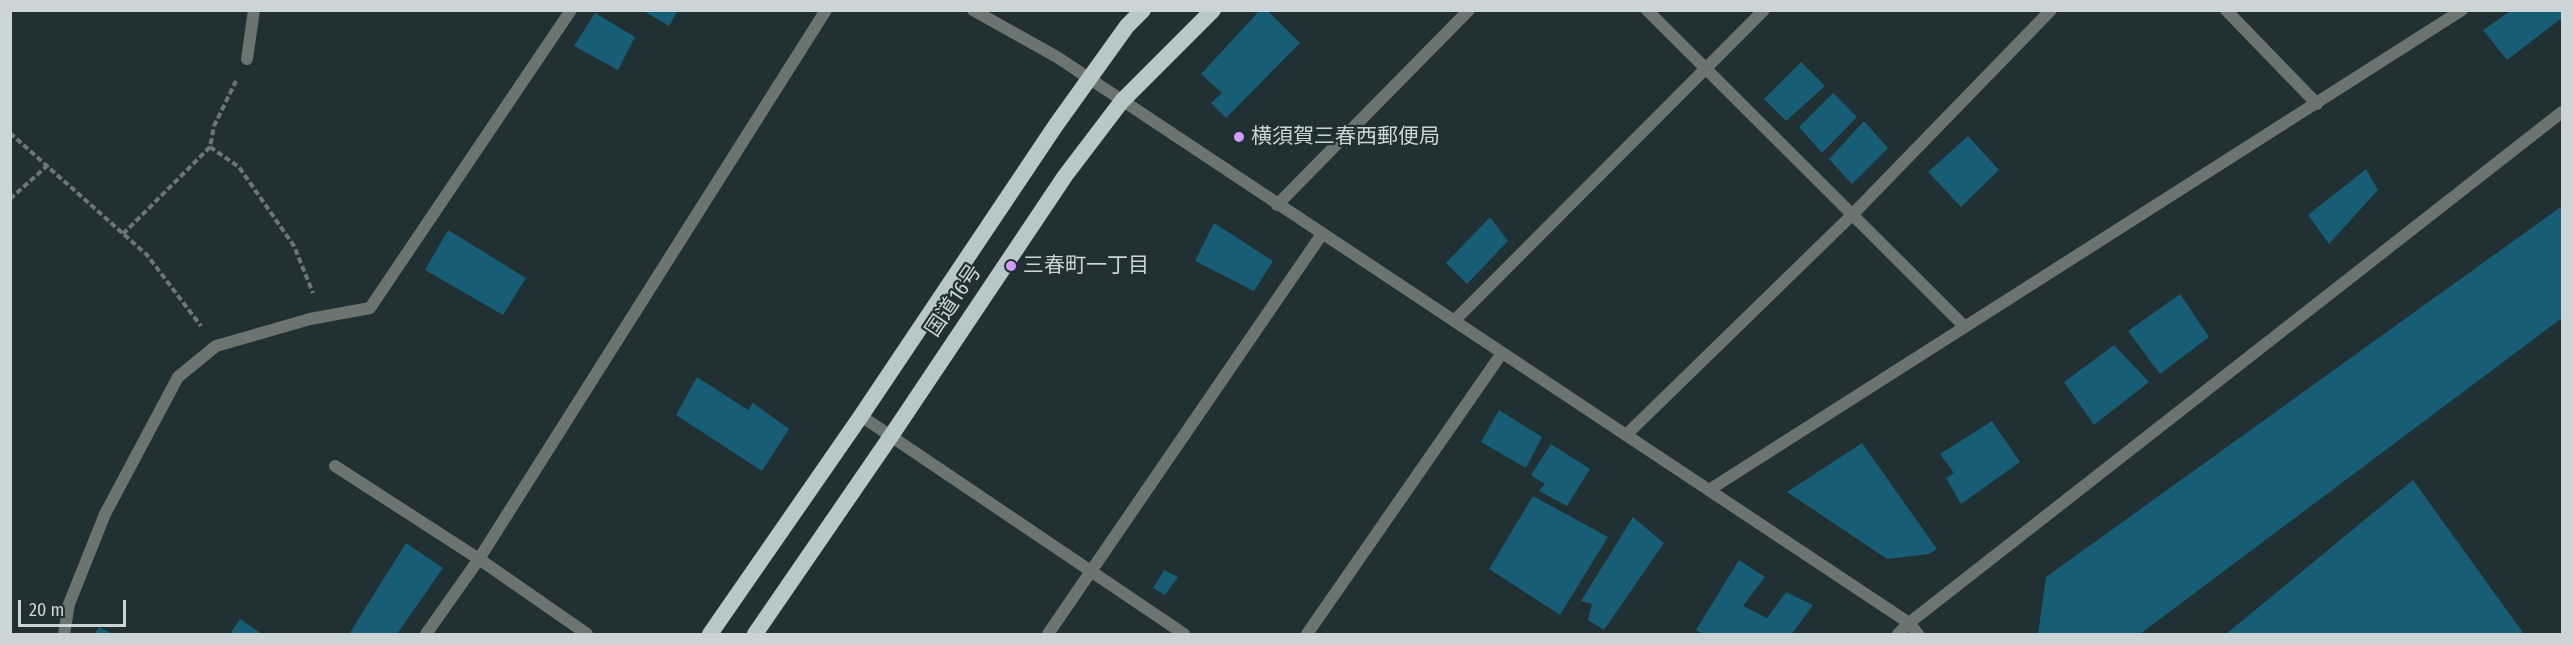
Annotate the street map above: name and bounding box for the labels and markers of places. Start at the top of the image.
place label: 横須賀三春西郵便局 [1251,124,1440,150]
marker: 横須賀三春西郵便局 [1232,130,1246,144]
place label: 三春町一丁目 [1023,253,1149,279]
marker: 三春町一丁目 [1004,259,1018,273]

